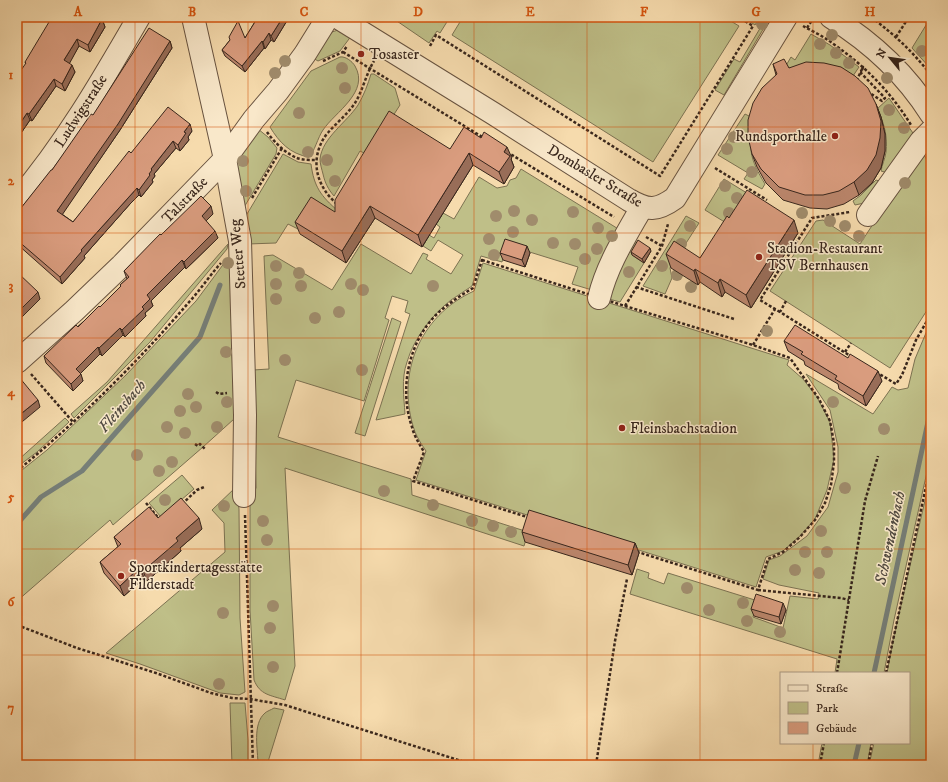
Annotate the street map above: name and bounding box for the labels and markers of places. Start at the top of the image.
place label: Tosaster [369,45,419,64]
marker: Tosaster [356,49,366,59]
place label: Rundsporthalle [735,127,827,146]
marker: Rundsporthalle [830,131,840,141]
place label: Stadion-Restaurant TSV Bernhausen [767,239,883,275]
marker: Stadion-Restaurant TSV Bernhausen [754,252,764,262]
place label: Fleinsbachstadion [630,419,737,438]
marker: Fleinsbachstadion [617,423,627,433]
place label: Sportkindertagesstätte Filderstadt [129,558,262,594]
marker: Sportkindertagesstätte Filderstadt [116,571,126,581]

